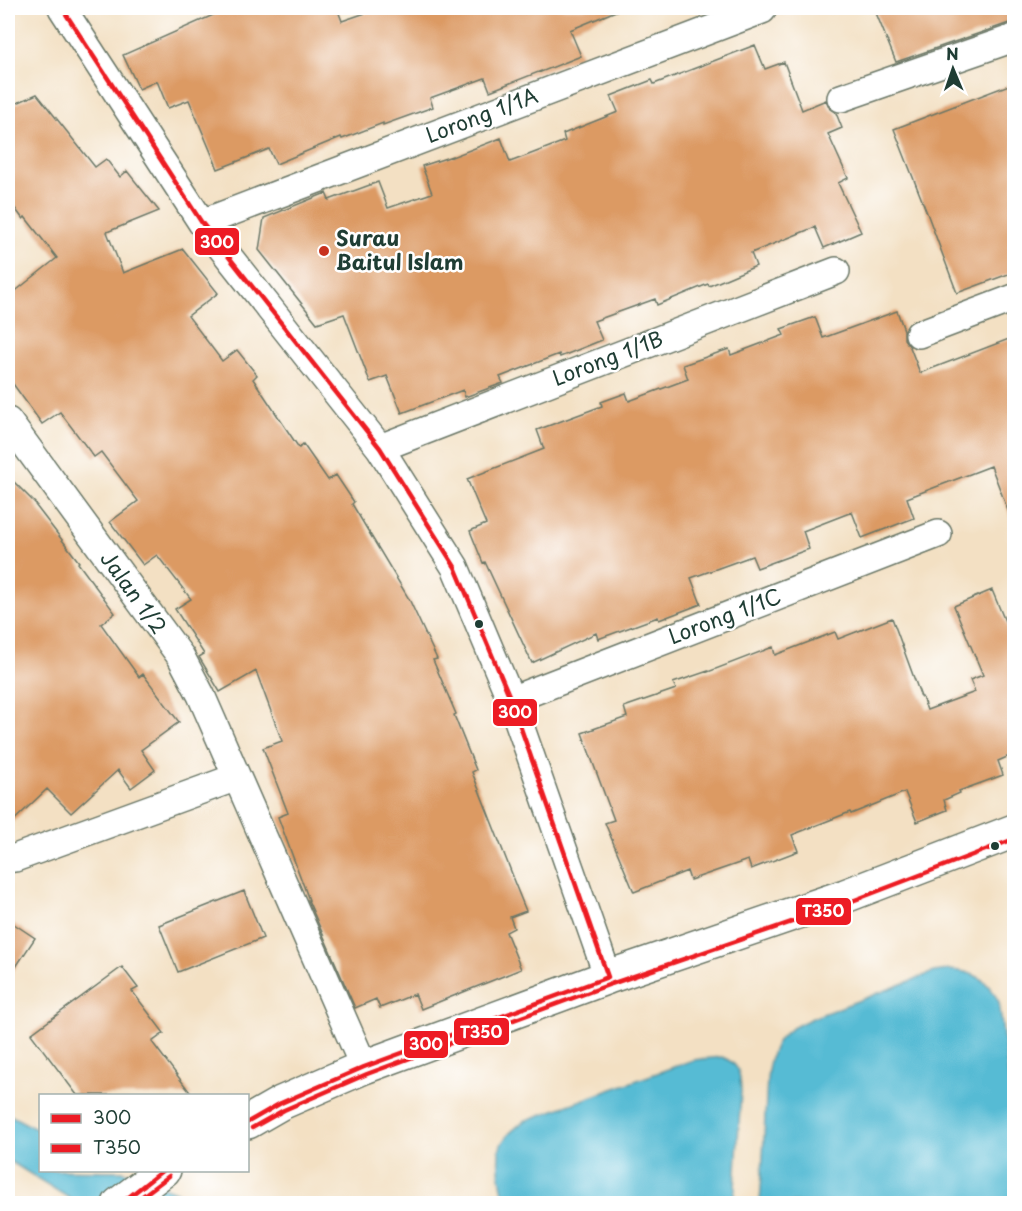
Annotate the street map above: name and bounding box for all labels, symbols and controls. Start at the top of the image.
north arrow [923,39,983,99]
text: N [946,41,959,65]
street label: Lorong 1/1A [421,78,542,150]
place label: Surau Baitul Islam [336,221,463,277]
line badge: 300 [194,227,240,256]
text: 300 [200,229,234,253]
marker: Surau Baitul Islam [317,244,331,258]
street label: Lorong 1/1B [547,321,667,393]
street label: Jalan 1/2 [94,544,176,640]
street label: Lorong 1/1C [663,579,785,651]
unlabelled marker [473,618,485,630]
line badge: 300 [492,698,538,727]
text: 300 [498,699,532,723]
unlabelled marker [989,840,1001,852]
line badge: T350 [795,897,852,926]
text: T350 [802,898,844,922]
line badge: T350 [453,1017,510,1046]
text: T350 [460,1019,502,1043]
line badge: 300 [403,1030,449,1059]
text: 300 [409,1031,443,1055]
legend [39,1094,249,1172]
text: 300 [93,1103,131,1130]
text: T350 [93,1133,141,1160]

